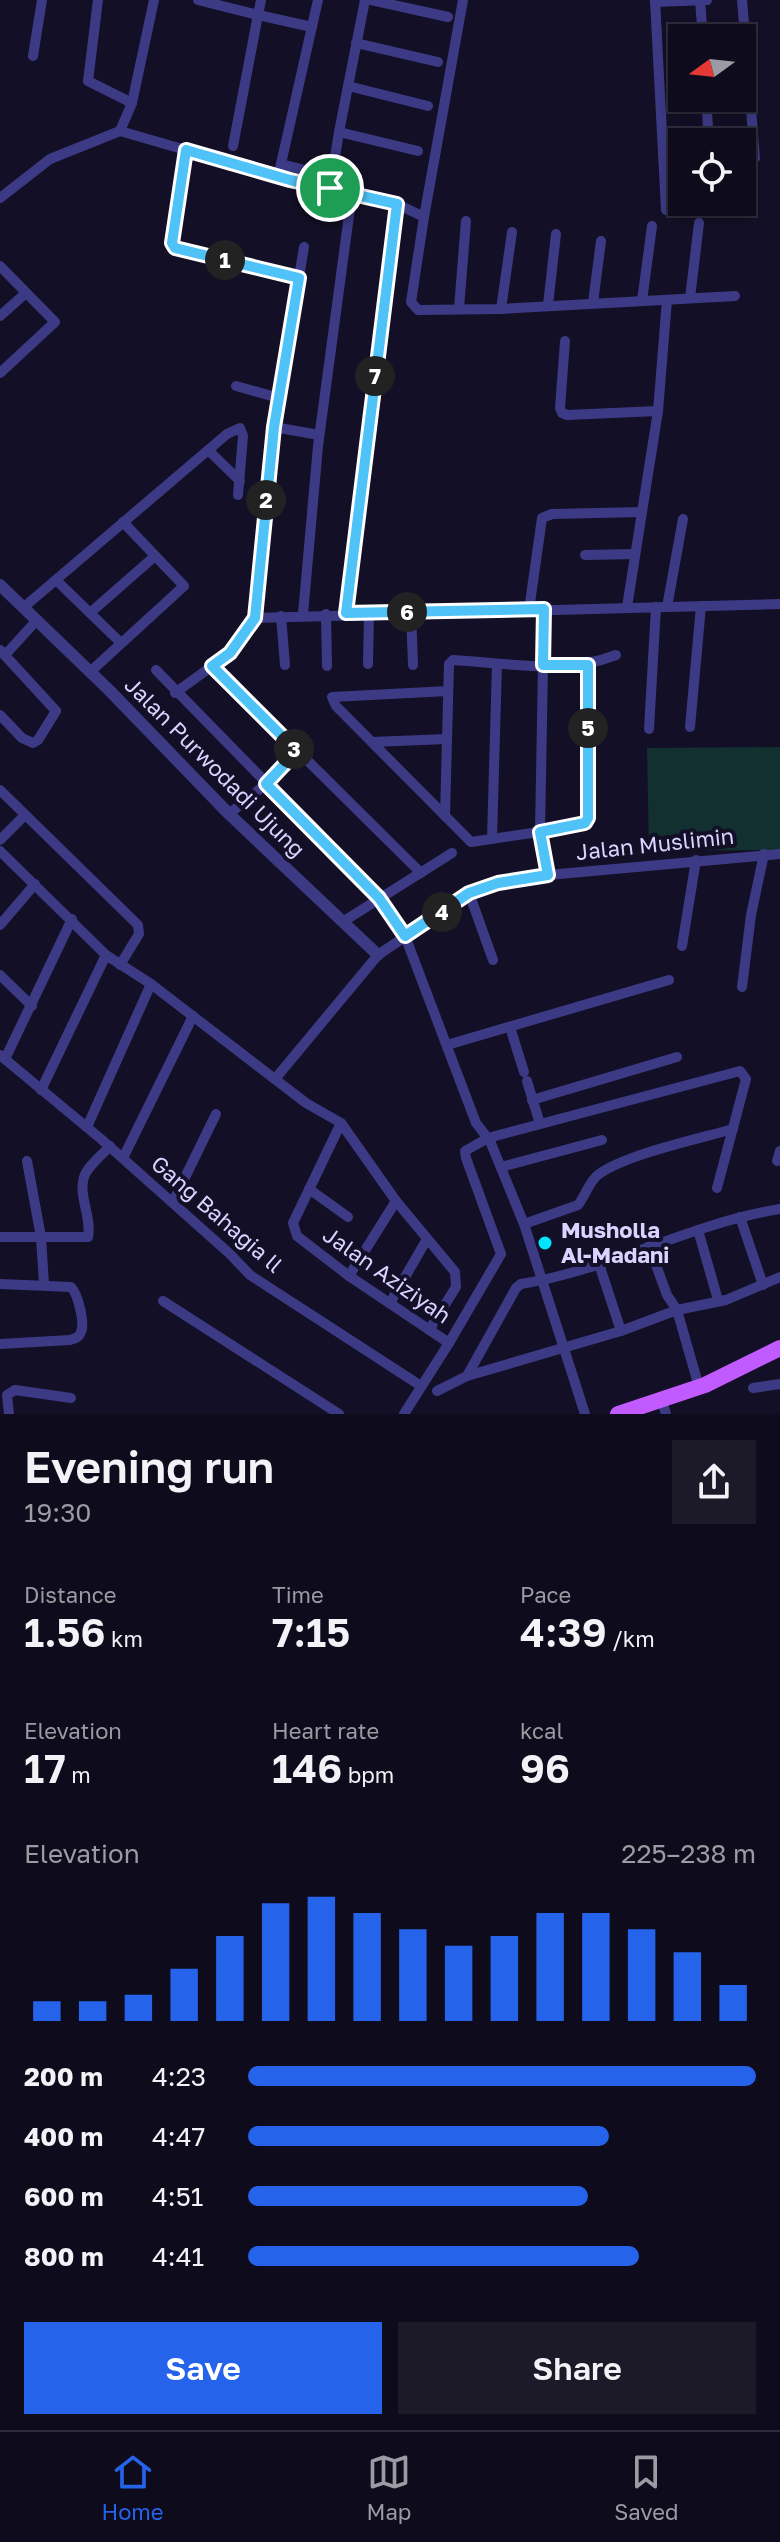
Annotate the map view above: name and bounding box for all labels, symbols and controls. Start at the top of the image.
north arrow [668,24,756,112]
map controls [668,24,756,216]
button: locate [668,128,756,216]
pin [296,154,364,222]
icon: arrive [308,166,352,210]
pin: 1 [205,240,245,280]
text: 1 [219,246,231,273]
pin: 7 [355,356,395,396]
text: 7 [369,362,381,389]
pin: 2 [246,480,286,520]
text: 2 [259,486,273,513]
pin: 6 [387,592,427,632]
text: 6 [400,598,414,625]
street label: Jalan Purwodadi Ujung [120,671,311,862]
pin: 5 [568,708,608,748]
text: 5 [581,714,595,741]
pin: 3 [274,729,314,769]
text: 3 [287,735,301,762]
street label: Jalan Muslimin [575,822,735,865]
pin: 4 [422,892,462,932]
text: 4 [435,898,449,925]
street label: Gang Bahagia ll [146,1149,288,1278]
place label: Musholla Al-Madani [561,1216,669,1268]
street label: Jalan Aziziyah [318,1221,456,1329]
marker: Musholla Al-Madani [536,1234,554,1252]
text: Evening run [24,1440,274,1493]
button: share [672,1440,756,1524]
text: 19:30 [24,1497,91,1528]
text: Distance [24,1581,116,1608]
text: Time [272,1581,324,1608]
text: Pace [520,1581,571,1608]
text: 1.56 [24,1608,105,1656]
text: 7:15 [272,1608,350,1656]
text: 4:39 [520,1608,607,1656]
text: km [105,1625,143,1652]
text: /km [607,1625,655,1652]
text: Elevation [24,1717,122,1744]
text: Heart rate [272,1717,379,1744]
text: kcal [520,1717,563,1744]
text: 17 [24,1744,66,1792]
text: 146 [272,1744,342,1792]
text: 96 [520,1744,570,1792]
text: m [66,1761,91,1788]
text: bpm [342,1761,394,1788]
text: Elevation [24,1838,140,1869]
text: 225–238 m [621,1838,756,1869]
text: 200 m [24,2061,103,2092]
text: 4:23 [152,2061,206,2092]
text: 400 m [24,2121,103,2152]
text: 4:47 [152,2121,205,2152]
text: 600 m [24,2181,104,2212]
text: 4:51 [152,2181,203,2212]
text: 800 m [24,2241,104,2272]
text: 4:41 [152,2241,204,2272]
button: Save [24,2322,382,2414]
button: Share [398,2322,756,2414]
tab: Home [101,2450,164,2525]
tab: Map [366,2450,411,2525]
tab: Saved [614,2450,679,2525]

